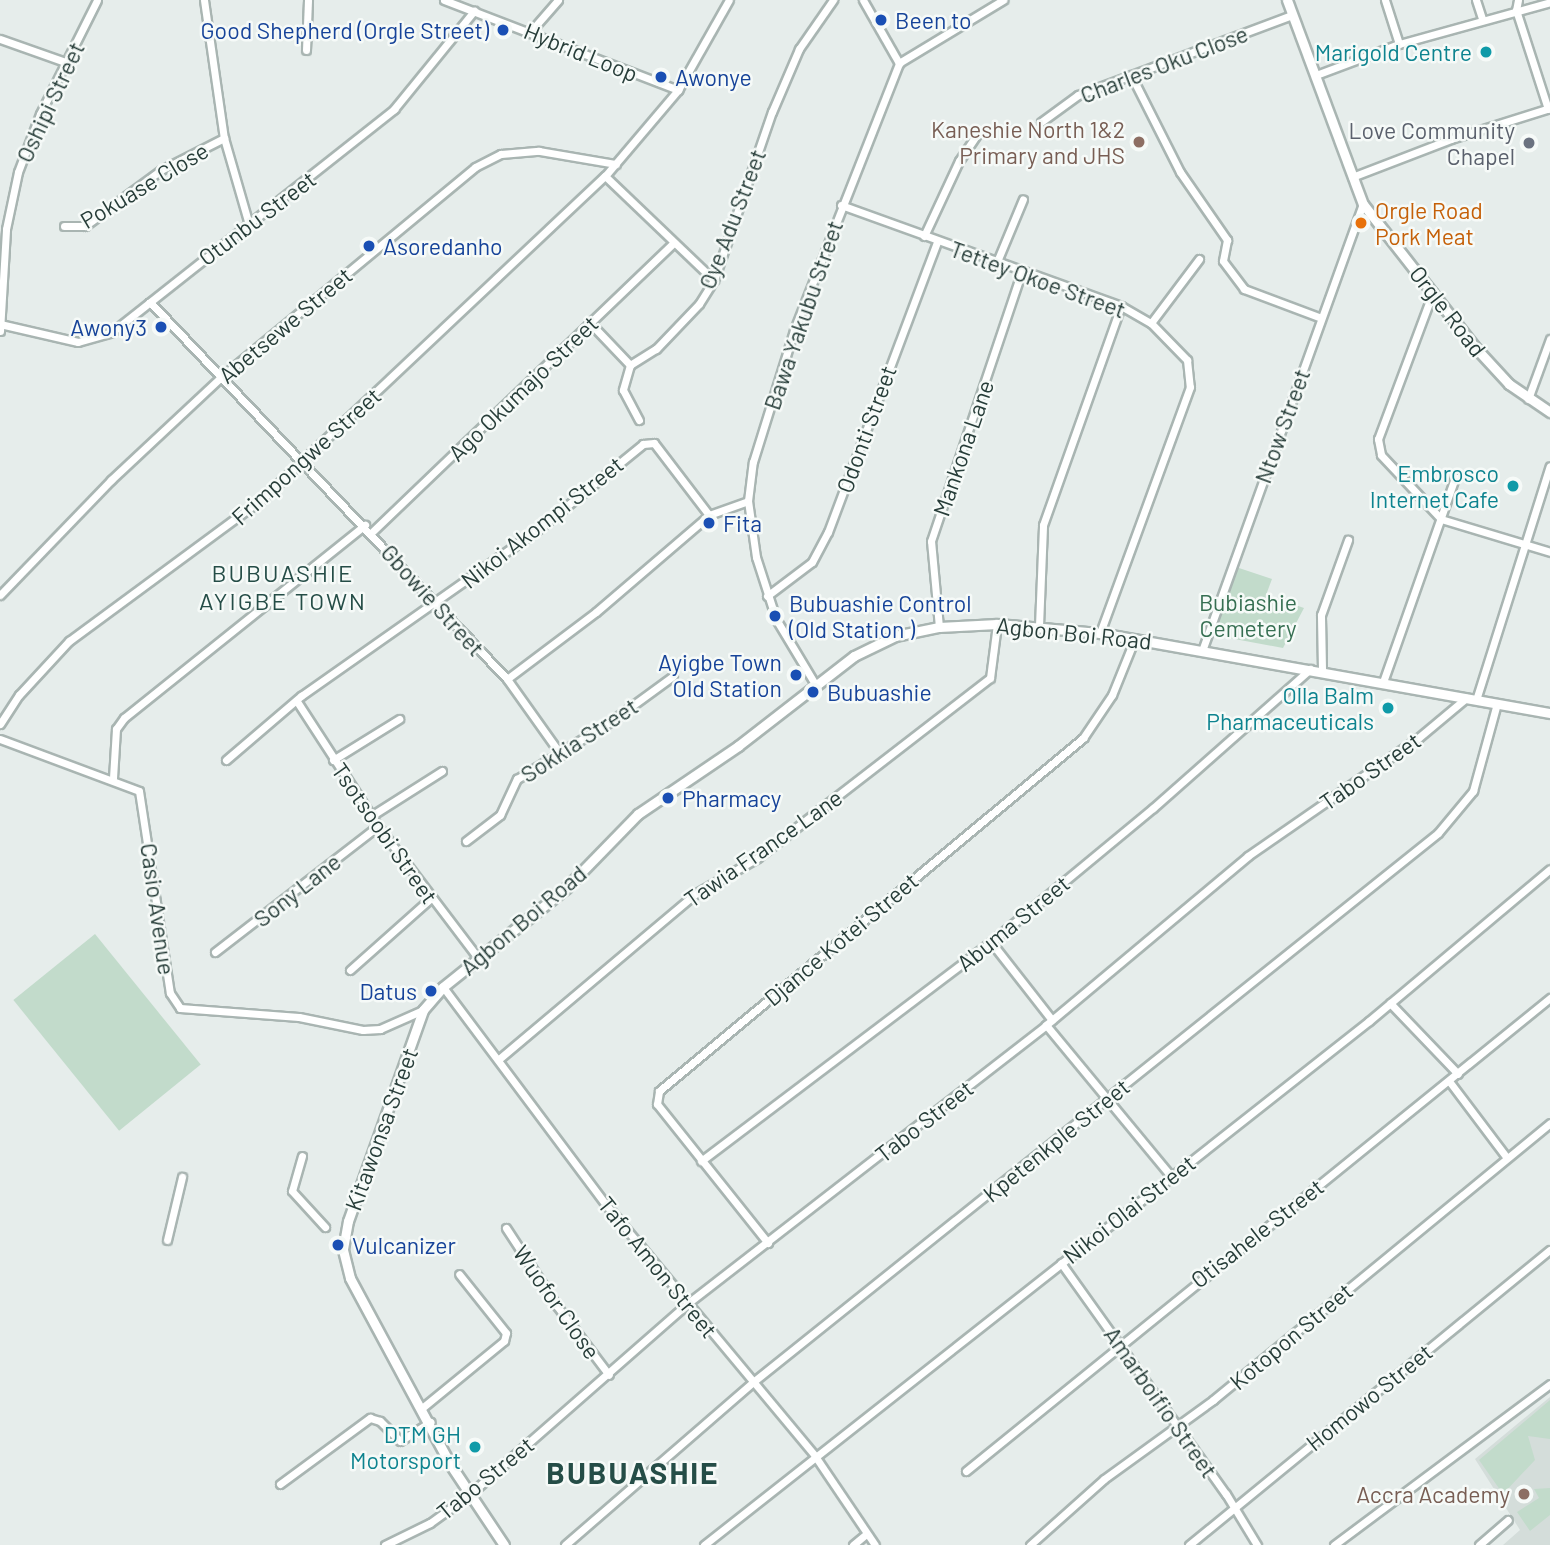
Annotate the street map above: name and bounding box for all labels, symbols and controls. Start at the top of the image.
place label: Been to [895,6,971,34]
marker: Been to [873,12,889,28]
place label: Good Shepherd (Orgle Street) [201,16,489,44]
street label: Hybrid Loop [520,17,642,87]
street label: Charles Oku Close [1076,19,1252,109]
marker: Good Shepherd (Orgle Street) [495,22,511,38]
street label: Oshipi Street [10,37,90,167]
place label: Marigold Centre [1315,38,1472,66]
marker: Marigold Centre [1478,44,1494,60]
place label: Awonye [675,63,752,91]
marker: Awonye [653,69,669,85]
place label: Kaneshie North 1&2 Primary and JHS [931,115,1125,169]
place label: Love Community Chapel [1348,116,1515,170]
marker: Kaneshie North 1&2 Primary and JHS [1131,134,1147,150]
marker: Love Community Chapel [1521,135,1537,151]
street label: Pokuase Close [75,136,213,234]
street label: Oye Adu Street [693,145,771,293]
street label: Otunbu Street [193,165,321,271]
place label: Orgle Road Pork Meat [1375,196,1483,250]
marker: Orgle Road Pork Meat [1353,215,1369,231]
street label: Bawa Yakubu Street [758,217,848,413]
place label: Asoredanho [383,232,503,260]
street label: Tettey Okoe Street [946,234,1130,324]
marker: Asoredanho [361,238,377,254]
street label: Orgle Road [1404,260,1492,362]
street label: Abetsewe Street [213,261,357,389]
street label: Ago Okumajo Street [442,310,604,466]
place label: Awony3 [70,313,147,341]
marker: Awony3 [153,319,169,335]
street label: Odonti Street [830,362,902,496]
street label: Ntow Street [1249,365,1315,487]
street label: Mankona Lane [927,376,999,520]
street label: Frimpongwe Street [226,382,386,530]
street label: Nikoi Akompi Street [455,450,629,594]
place label: Embrosco Internet Cafe [1370,459,1499,513]
marker: Embrosco Internet Cafe [1505,478,1521,494]
place label: Fita [723,509,762,537]
marker: Fita [701,515,717,531]
street label: Gbowie Street [376,538,490,662]
district label: BUBUASHIE AYIGBE TOWN [200,559,366,615]
park label: Bubiashie Cemetery [1199,588,1297,642]
place label: Bubuashie Control (Old Station ) [789,589,972,643]
marker: Bubuashie Control (Old Station ) [767,608,783,624]
street label: Agbon Boi Road [995,611,1153,655]
place label: Ayigbe Town Old Station [658,648,782,702]
marker: Ayigbe Town Old Station [788,667,804,683]
place label: Bubuashie [827,678,932,706]
place label: Olla Balm Pharmaceuticals [1206,681,1374,735]
marker: Bubuashie [805,684,821,700]
street label: Sokkia Street [515,692,643,788]
marker: Olla Balm Pharmaceuticals [1380,700,1396,716]
street label: Tabo Street [1314,726,1426,816]
street label: Tsotsoobi Street [326,757,444,909]
street label: Tawia France Lane [679,783,847,913]
place label: Pharmacy [682,784,781,812]
marker: Pharmacy [660,790,676,806]
street label: Casio Avenue [135,841,181,977]
street label: Sony Lane [248,848,346,932]
street label: Agbon Boi Road [454,859,592,981]
street label: Djance Kotei Street [758,867,924,1011]
street label: Abuma Street [951,869,1075,977]
place label: Datus [360,977,417,1005]
marker: Datus [423,983,439,999]
street label: Kitawonsa Street [339,1044,423,1214]
street label: Kpetenkple Street [977,1072,1135,1208]
street label: Tabo Street [869,1074,979,1168]
street label: Nikoi Olai Street [1057,1149,1201,1269]
street label: Otisahele Street [1185,1173,1329,1293]
street label: Tafo Amon Street [593,1191,723,1343]
place label: Vulcanizer [352,1231,456,1259]
marker: Vulcanizer [330,1237,346,1253]
street label: Wuofor Close [508,1240,606,1364]
street label: Kotopon Street [1224,1277,1358,1395]
street label: Amarboifio Street [1099,1321,1223,1483]
street label: Homowo Street [1300,1338,1438,1456]
place label: DTM GH Motorsport [350,1420,461,1474]
street label: Tabo Street [431,1431,539,1525]
marker: DTM GH Motorsport [467,1439,483,1455]
district label: BUBUASHIE [547,1454,719,1490]
place label: Accra Academy [1356,1480,1510,1508]
marker: Accra Academy [1516,1486,1532,1502]

